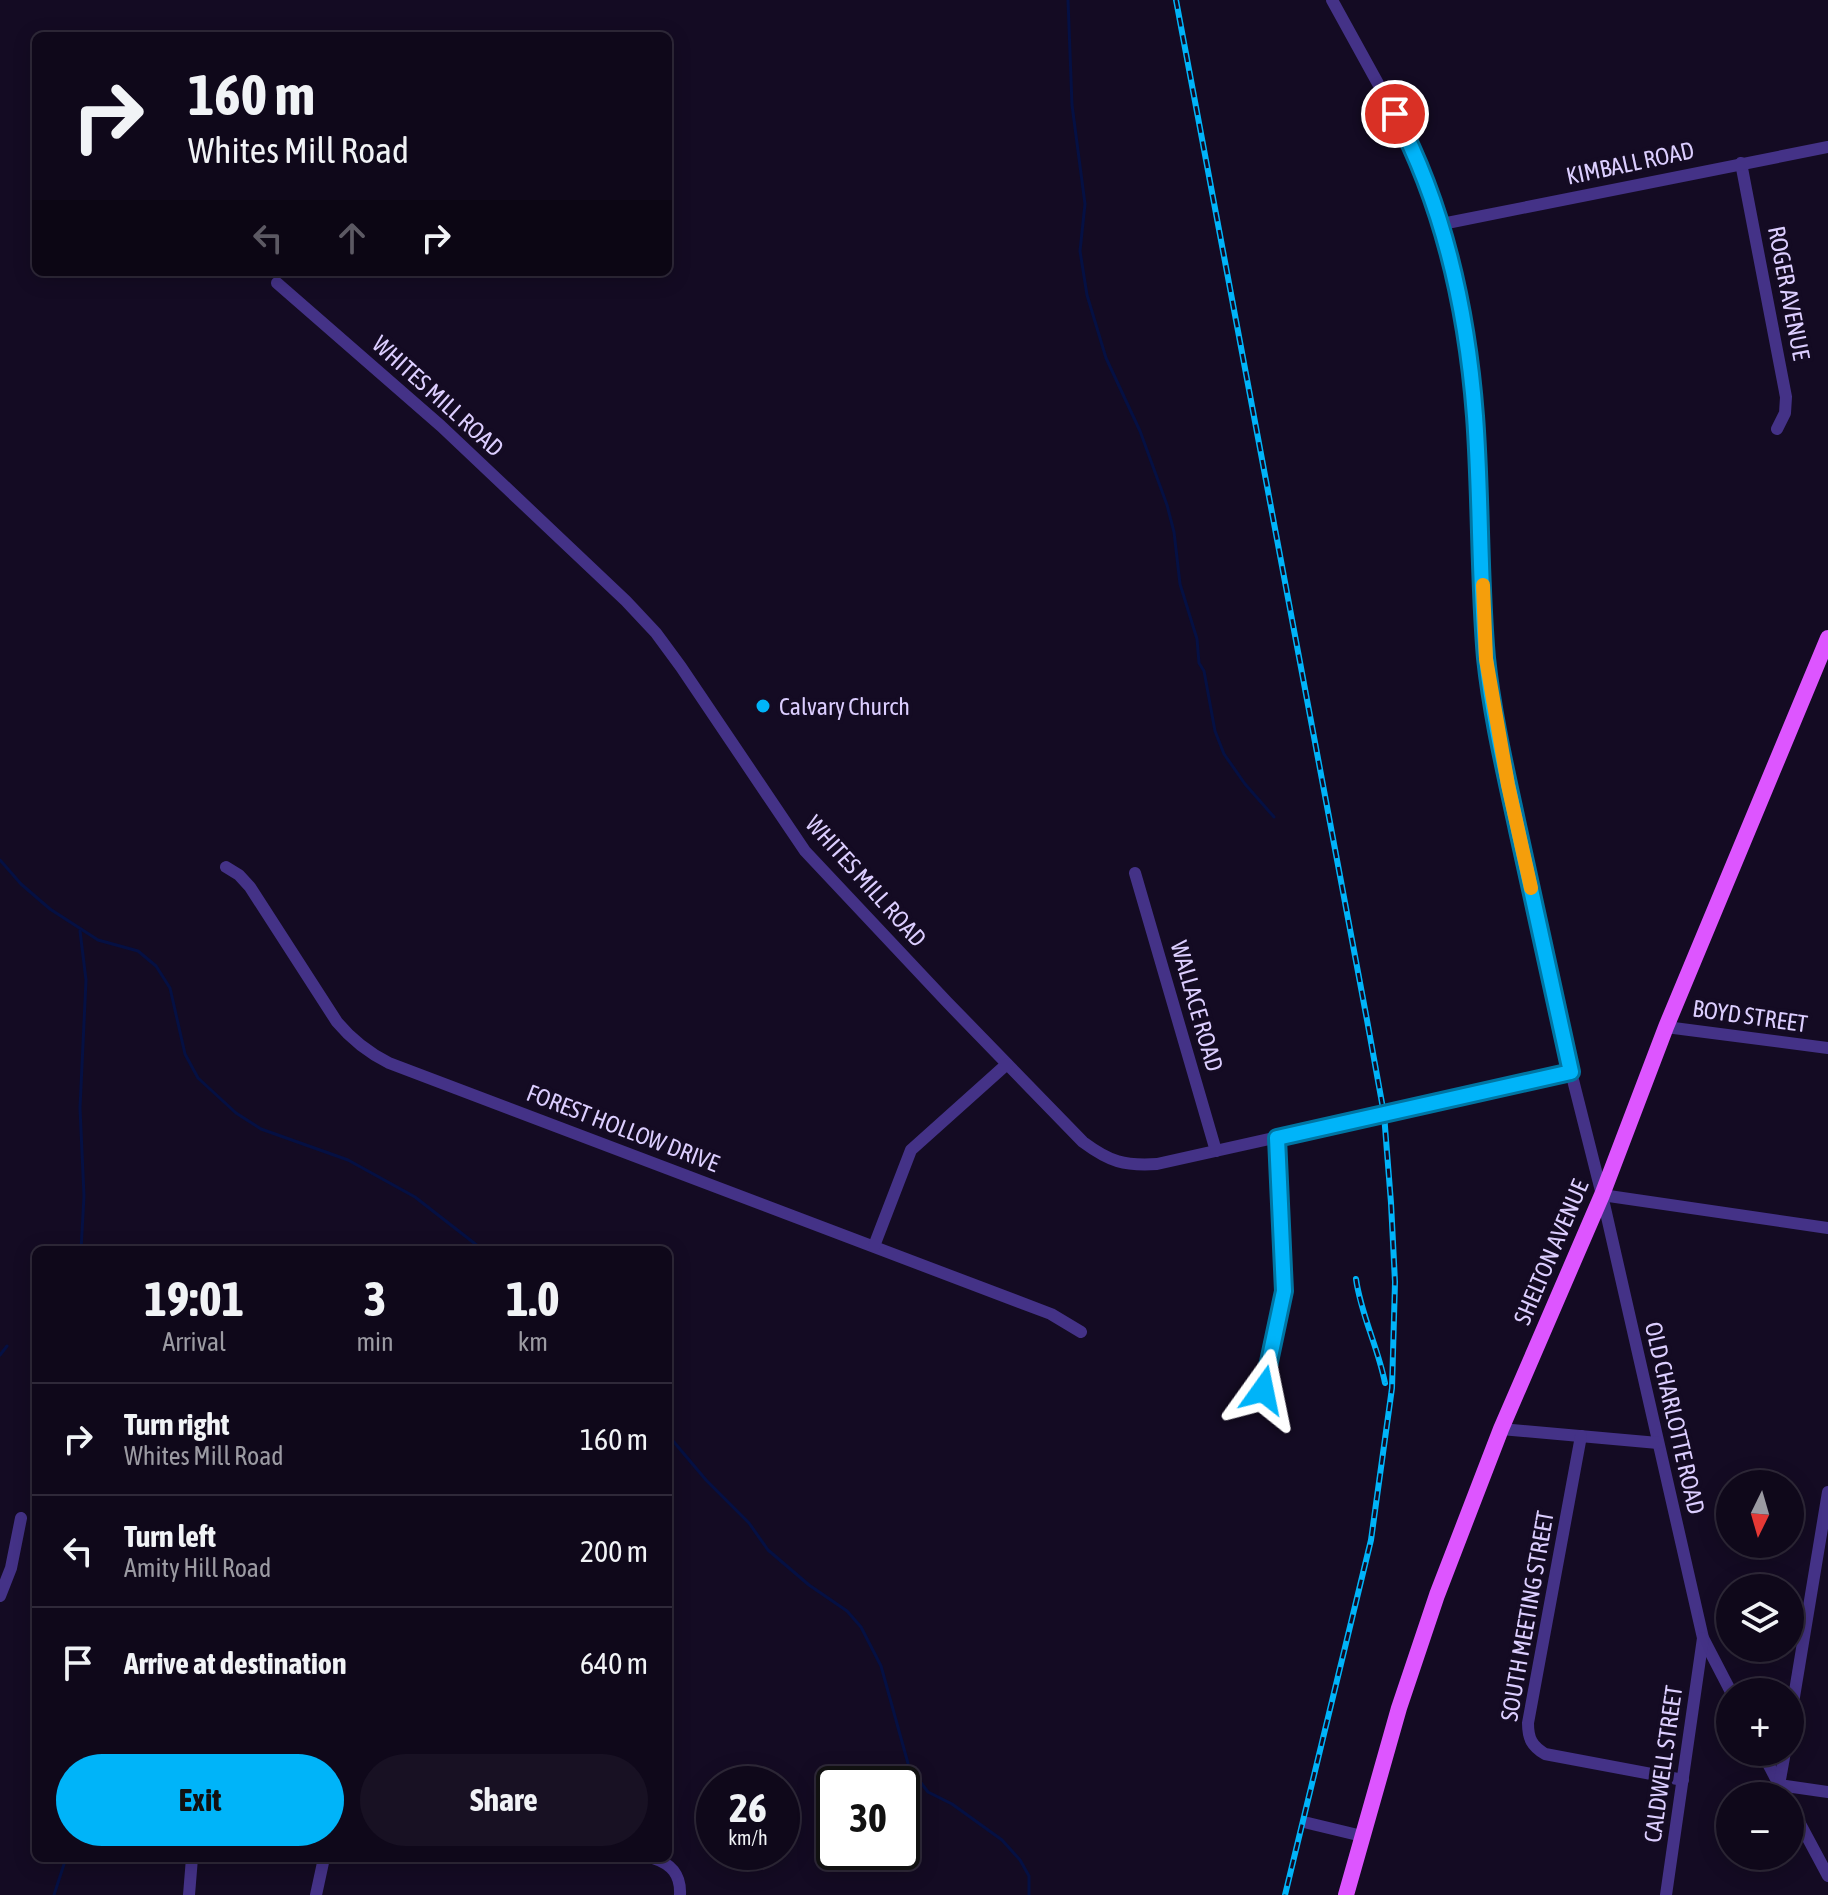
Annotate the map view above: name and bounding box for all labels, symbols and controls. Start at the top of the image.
text: 160 m [188,63,315,127]
icon: right [56,64,160,168]
pin [1361,80,1429,148]
icon: arrive [1373,92,1417,136]
text: Whites Mill Road [188,129,409,171]
street label: KIMBALL ROAD [1564,136,1696,190]
icon: left [246,216,290,260]
icon: ahead [330,216,374,260]
icon: right [414,216,458,260]
street label: ROGER AVENUE [1763,224,1815,362]
street label: WHITES MILL ROAD [367,330,509,462]
place label: Calvary Church [779,693,910,720]
marker: Calvary Church [754,697,772,715]
street label: WHITES MILL ROAD [800,810,932,952]
street label: WALLACE ROAD [1166,938,1228,1074]
street label: BOYD STREET [1691,995,1810,1037]
street label: FOREST HOLLOW DRIVE [523,1079,723,1177]
street label: SHELTON AVENUE [1508,1176,1594,1328]
text: 19:01 [144,1271,244,1326]
text: 3 [364,1271,386,1326]
text: 1.0 [506,1271,560,1326]
street label: OLD CHARLOTTE ROAD [1640,1319,1710,1517]
text: Arrival [162,1327,226,1357]
text: min [356,1327,394,1357]
text: km [518,1327,548,1357]
position arrow [1221,1348,1305,1432]
text: Turn right [124,1407,230,1441]
icon: right [56,1417,100,1461]
text: 160 m [580,1422,648,1456]
text: Whites Mill Road [124,1441,284,1471]
north arrow [1716,1470,1804,1558]
map controls [1716,1470,1804,1870]
street label: SOUTH MEETING STREET [1495,1508,1559,1723]
text: Turn left [124,1519,216,1553]
icon: left [56,1529,100,1573]
text: 200 m [580,1534,648,1568]
text: Amity Hill Road [124,1553,271,1583]
button: layers [1716,1574,1804,1662]
icon: arrive [56,1641,100,1685]
text: Arrive at destination [124,1646,346,1680]
text: 640 m [580,1646,648,1680]
button: + [1716,1678,1804,1766]
street label: CALDWELL STREET [1639,1683,1687,1844]
button: Exit [56,1754,344,1846]
button: Share [360,1754,648,1846]
speed limit sign: 30 [816,1766,920,1870]
button: − [1716,1782,1804,1870]
text: 26 [729,1785,767,1830]
text: km/h [728,1826,768,1849]

